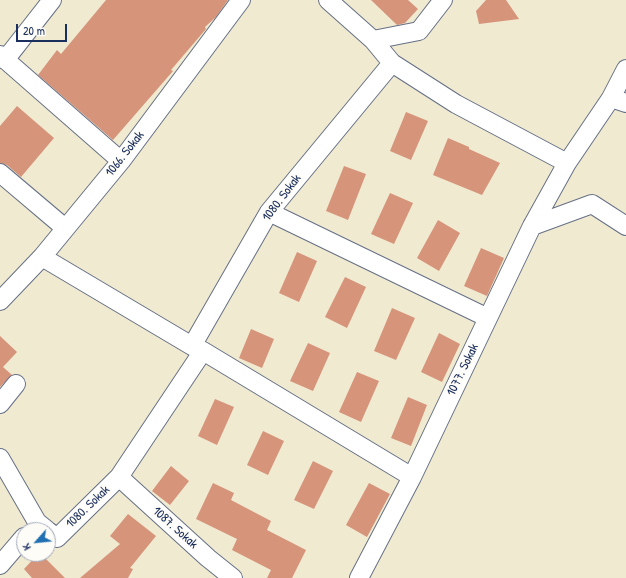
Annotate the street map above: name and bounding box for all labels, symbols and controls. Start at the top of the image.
scale bar [18,16,69,42]
text: 20 m [23,22,45,39]
street label: 1066. Sokak [102,128,148,180]
street label: 1080. Sokak [259,171,305,225]
street label: 1077. Sokak [444,341,482,399]
street label: 1080. Sokak [63,482,113,532]
street label: 1087. Sokak [149,504,201,552]
north arrow [16,522,56,562]
text: K [19,541,34,553]

